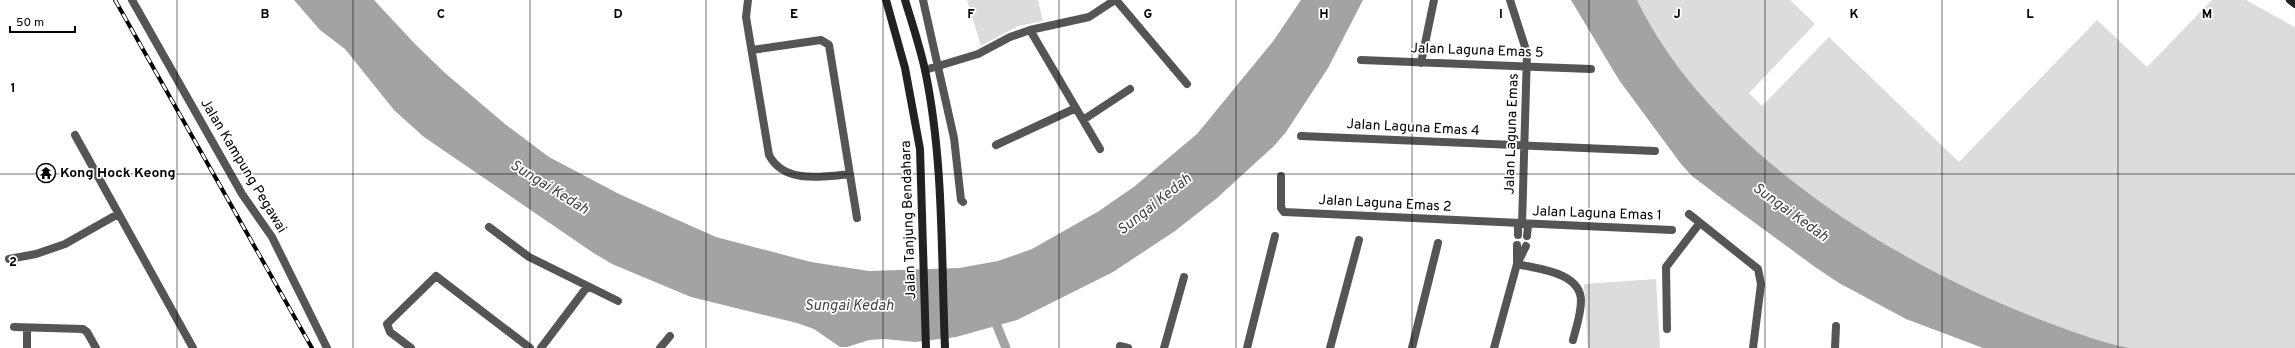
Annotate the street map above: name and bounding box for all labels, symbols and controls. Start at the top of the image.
text: B [261,7,270,23]
text: C [437,7,445,23]
text: D [613,7,623,23]
text: E [790,7,798,23]
text: F [967,7,975,23]
text: G [1144,7,1153,23]
text: H [1319,7,1329,23]
text: I [1499,7,1503,23]
text: J [1673,7,1681,23]
text: K [1849,7,1859,23]
text: L [2026,7,2034,23]
text: M [2202,7,2212,23]
scale bar [10,8,75,34]
text: 50 m [16,15,44,31]
street label: Jalan Laguna Emas 5 [1410,40,1544,62]
street label: Jalan Laguna Emas [1501,73,1523,195]
text: 1 [10,81,16,97]
street label: Jalan Kampung Pegawai [196,96,290,236]
street label: Jalan Laguna Emas 4 [1346,116,1480,140]
street label: Jalan Tanjung Bendahara [898,140,920,300]
water label: Sungai Kedah [506,156,592,220]
temple icon: Kong Hock Keong [35,162,57,184]
place label: Kong Hock Keong [60,165,176,182]
water label: Sungai Kedah [1114,170,1196,240]
water label: Sungai Kedah [1748,179,1832,247]
street label: Jalan Laguna Emas 2 [1318,192,1452,216]
street label: Jalan Laguna Emas 1 [1532,203,1662,225]
text: 2 [9,255,17,271]
water label: Sungai Kedah [804,297,894,316]

